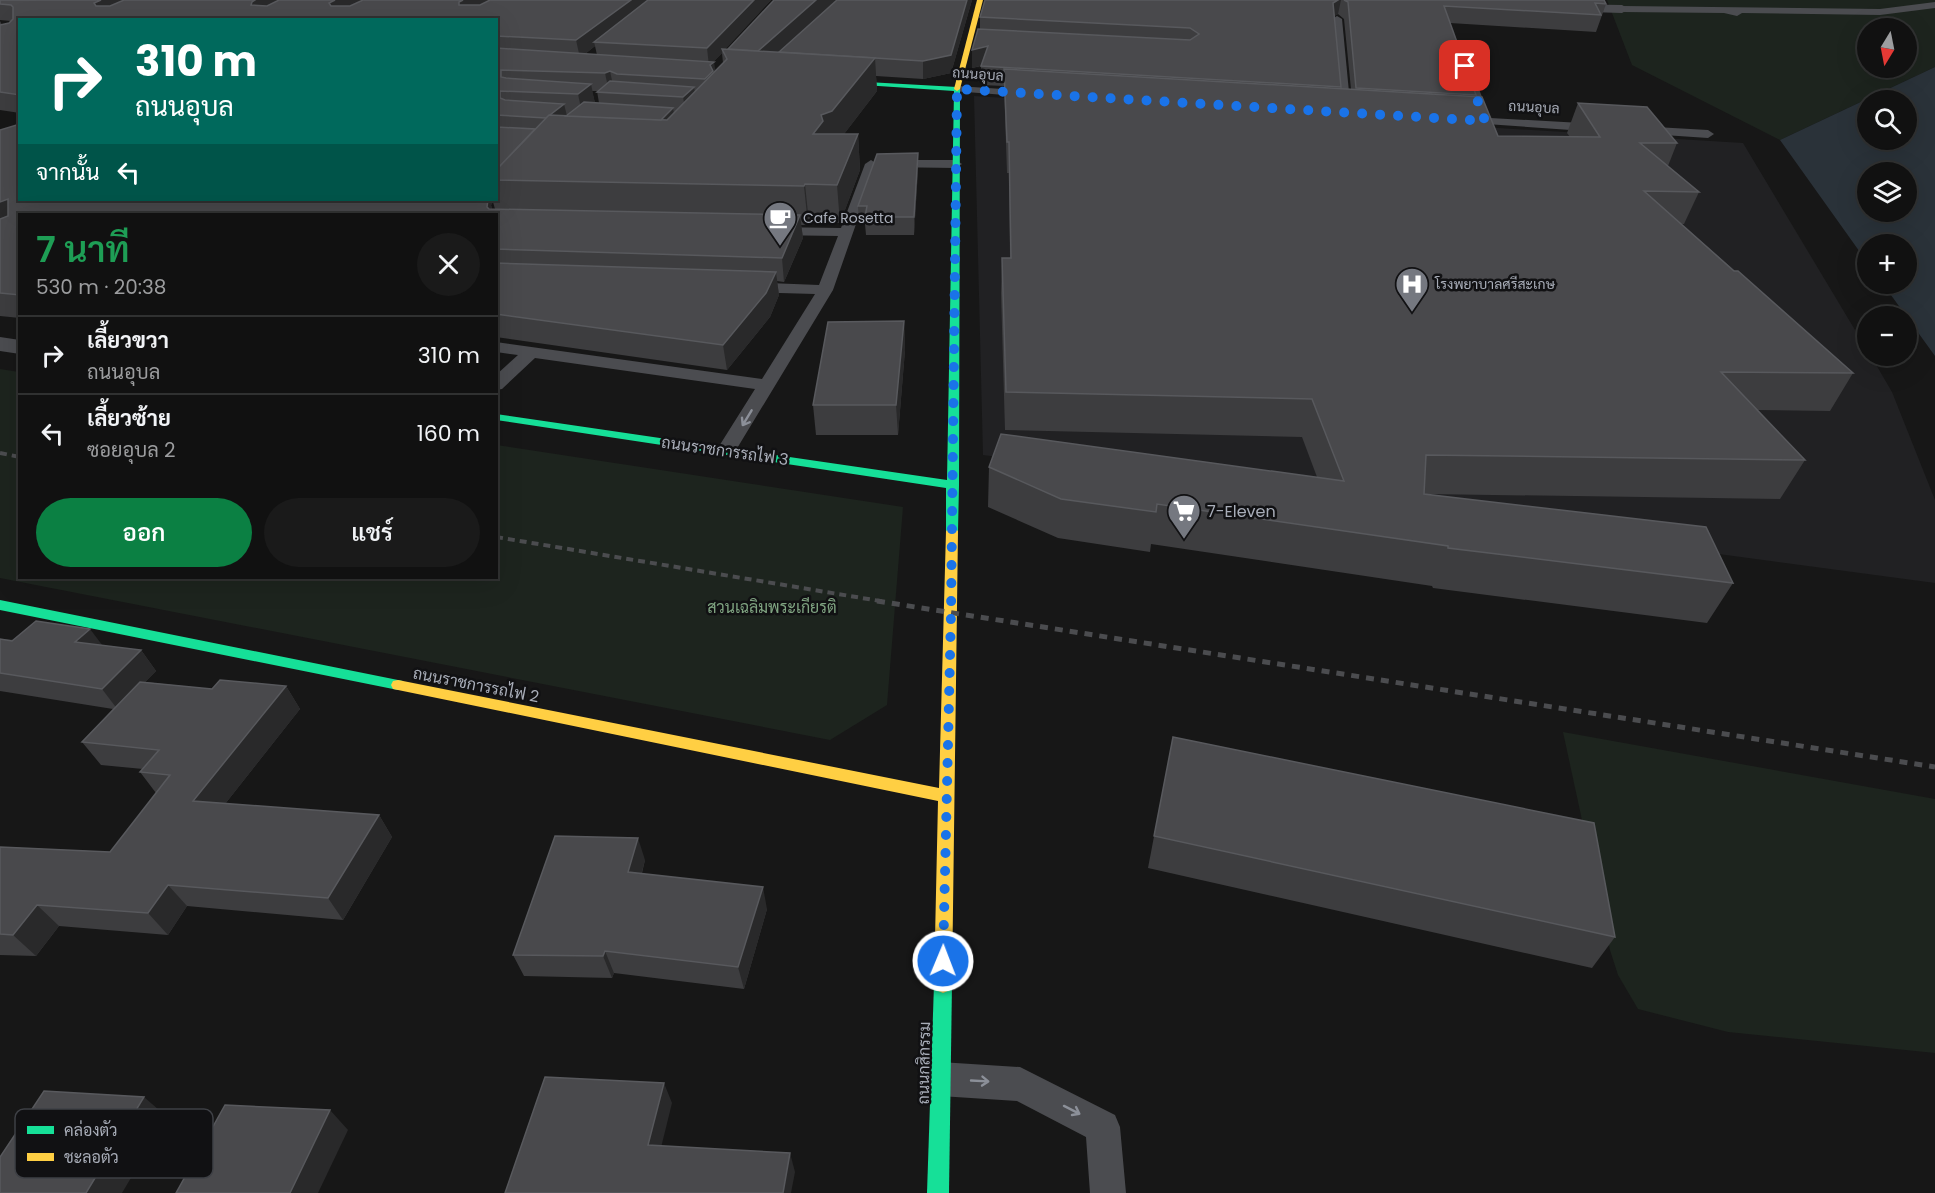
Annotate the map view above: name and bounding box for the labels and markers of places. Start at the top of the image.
pin [1439,40,1490,91]
cafe icon: Cafe Rosetta [762,200,798,247]
place label: Cafe Rosetta [803,208,893,228]
hospital icon: โรงพยาบาลศรีสะเกษ [1394,266,1430,313]
place label: โรงพยาบาลศรีสะเกษ [1434,274,1555,294]
supermarket icon: 7-Eleven [1166,493,1202,540]
place label: 7-Eleven [1207,500,1276,523]

